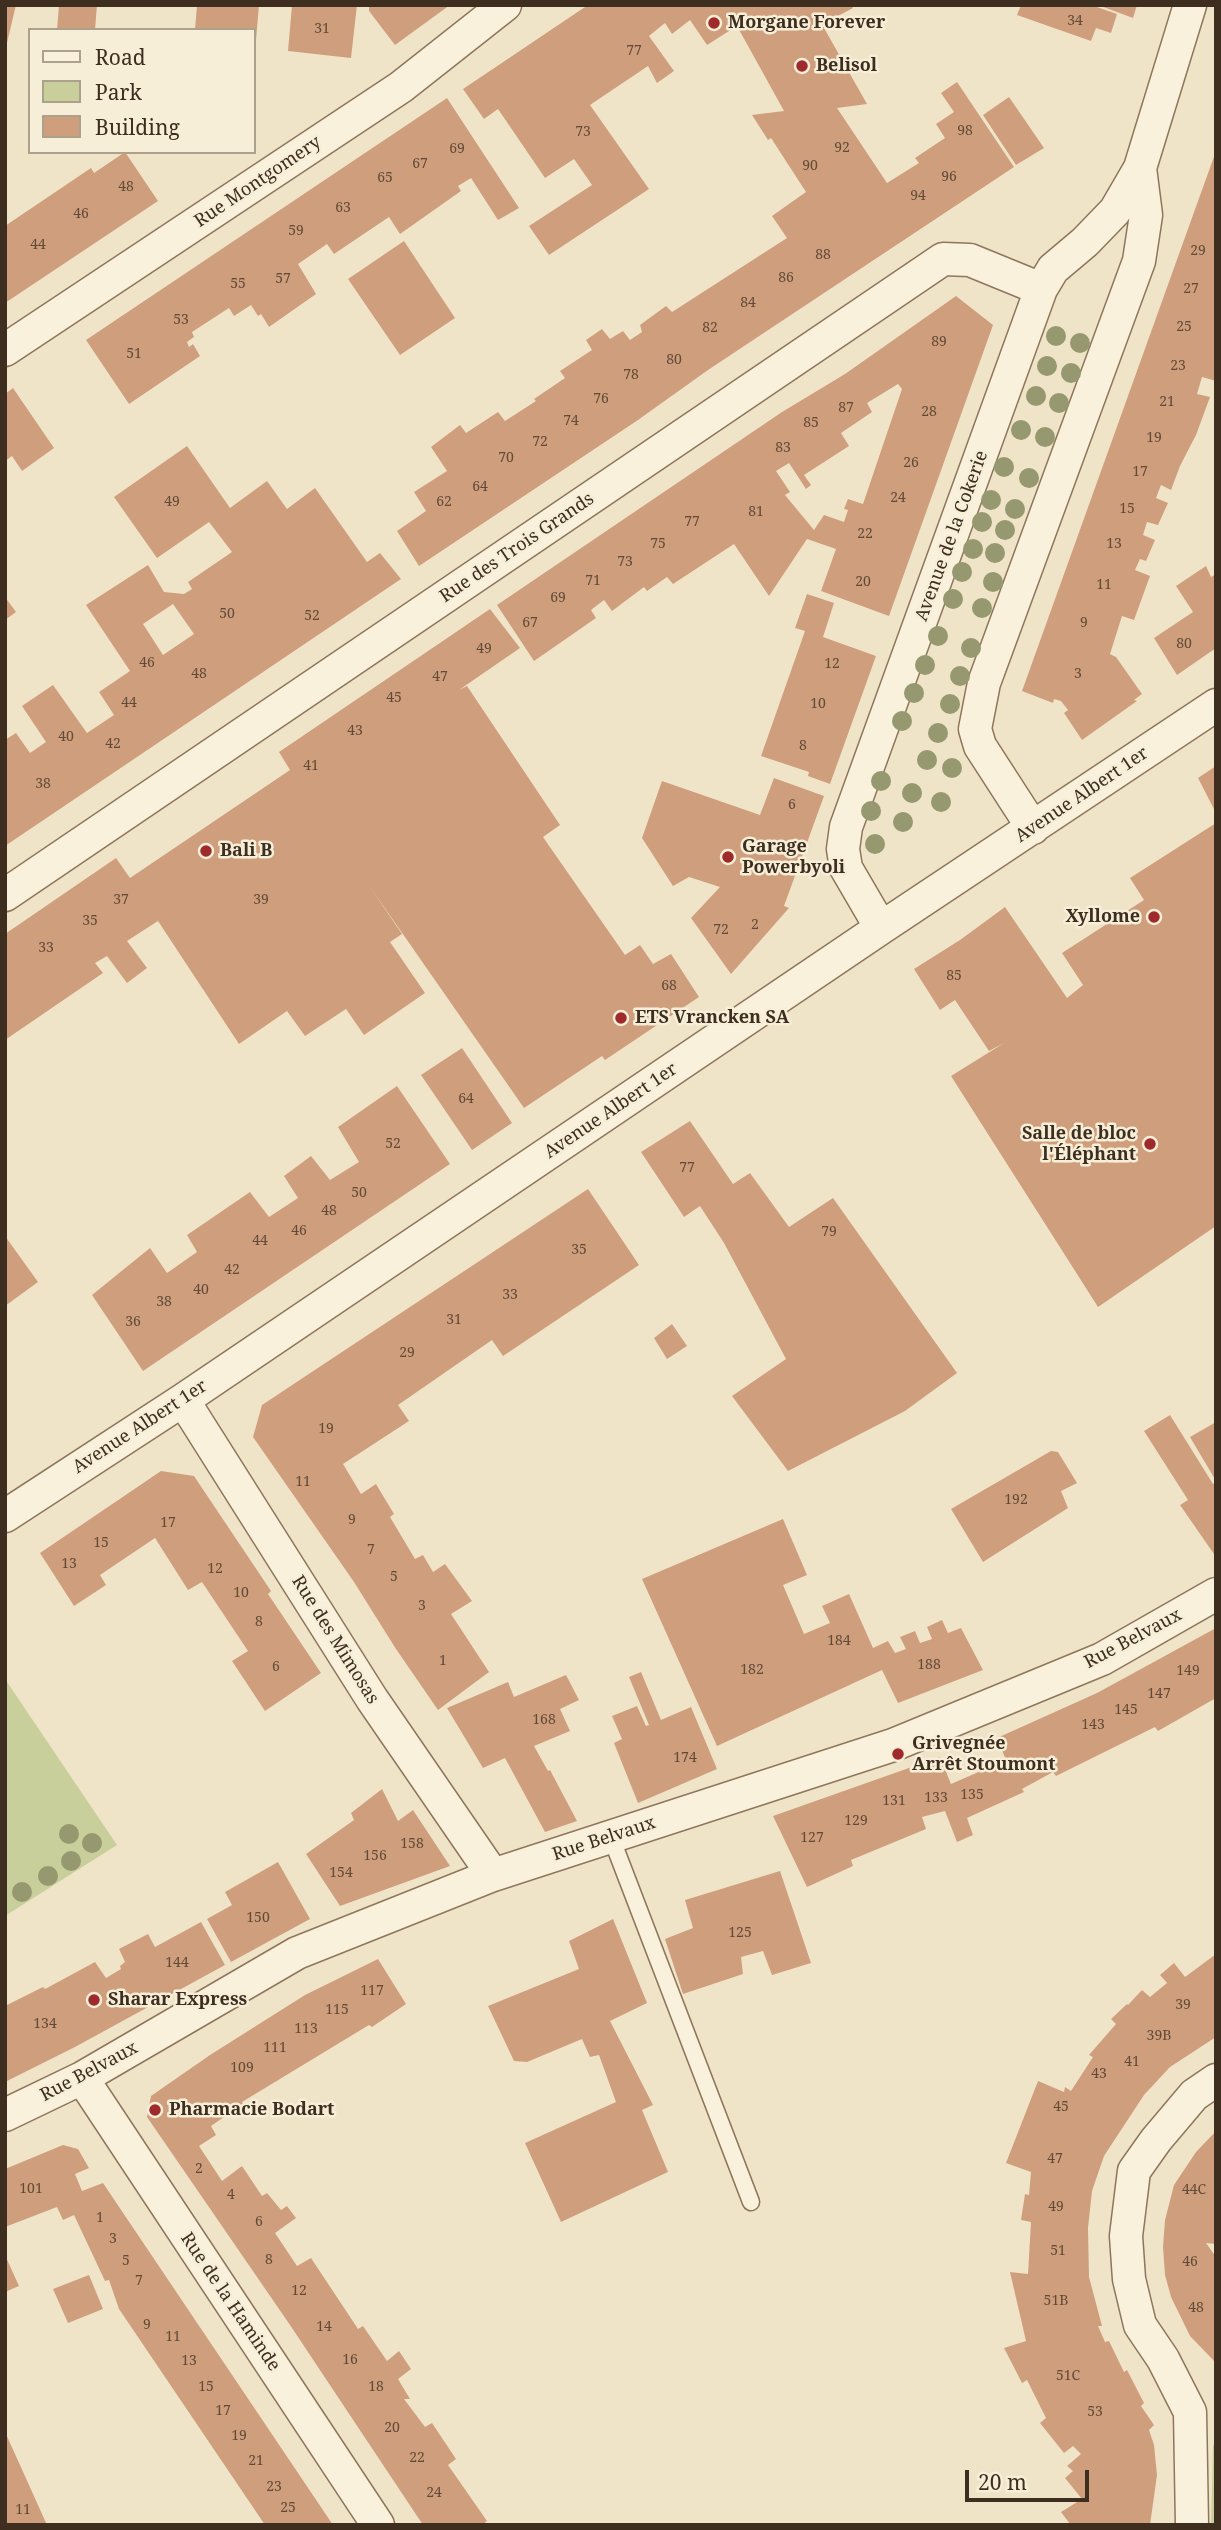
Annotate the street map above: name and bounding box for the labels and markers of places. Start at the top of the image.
place label: Morgane Forever [728,12,885,34]
marker: Morgane Forever [706,15,722,31]
place label: Belisol [816,55,877,77]
marker: Belisol [794,58,810,74]
place label: Garage Powerbyoli [742,836,845,878]
place label: Bali B [220,840,272,862]
marker: Bali B [198,843,214,859]
marker: Garage Powerbyoli [720,849,736,865]
place label: Xyllome [1066,906,1140,928]
marker: Xyllome [1146,909,1162,925]
place label: ETS Vrancken SA [635,1007,789,1029]
marker: ETS Vrancken SA [613,1010,629,1026]
place label: Salle de bloc l'Éléphant [1022,1123,1136,1166]
marker: Salle de bloc l'Éléphant [1142,1136,1158,1152]
place label: Grivegnée Arrêt Stoumont [912,1733,1056,1776]
marker: Grivegnée Arrêt Stoumont [890,1746,906,1762]
place label: Sharar Express [108,1989,247,2011]
marker: Sharar Express [86,1992,102,2008]
place label: Pharmacie Bodart [169,2099,334,2121]
marker: Pharmacie Bodart [147,2102,163,2118]

